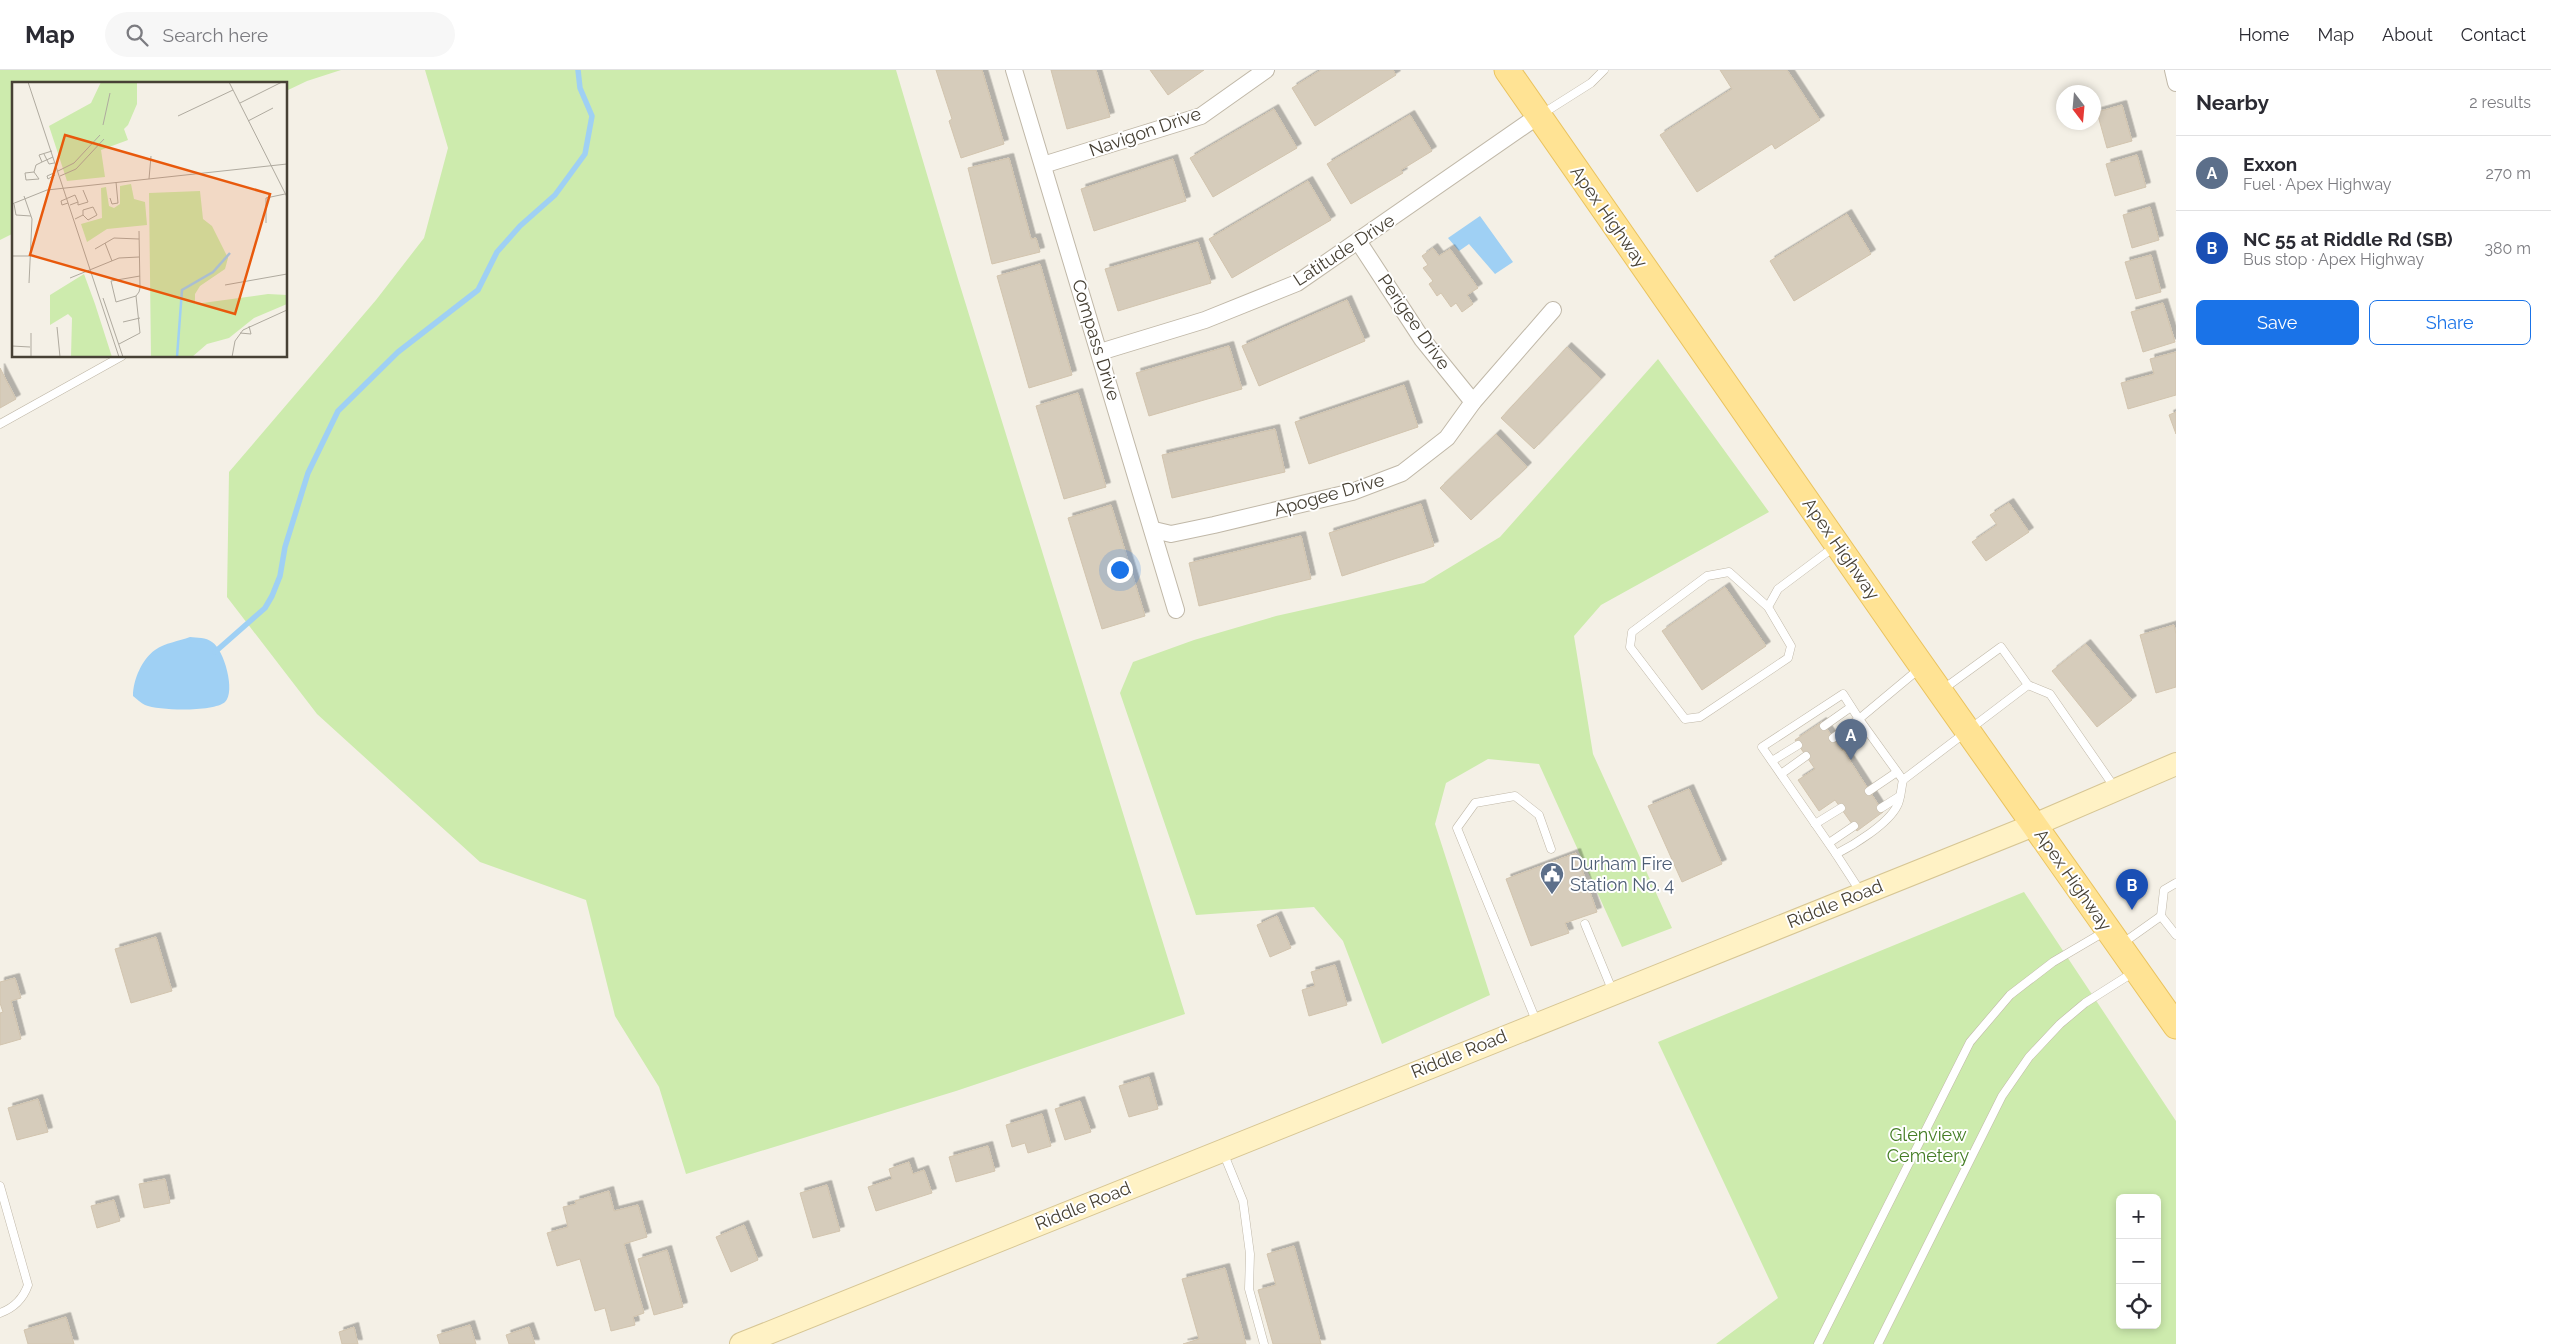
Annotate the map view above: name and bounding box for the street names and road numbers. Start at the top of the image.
street label: Navigon Drive [1086,102,1204,160]
street label: Apex Highway [1567,162,1652,272]
street label: Latitude Drive [1289,209,1399,290]
street label: Perigee Drive [1374,270,1455,374]
street label: Compass Drive [1068,277,1125,403]
street label: Apogee Drive [1271,469,1387,520]
street label: Apex Highway [1799,494,1884,604]
street label: Apex Highway [2031,825,2116,935]
street label: Riddle Road [1784,875,1886,932]
street label: Riddle Road [1408,1025,1510,1082]
street label: Riddle Road [1032,1177,1134,1234]

